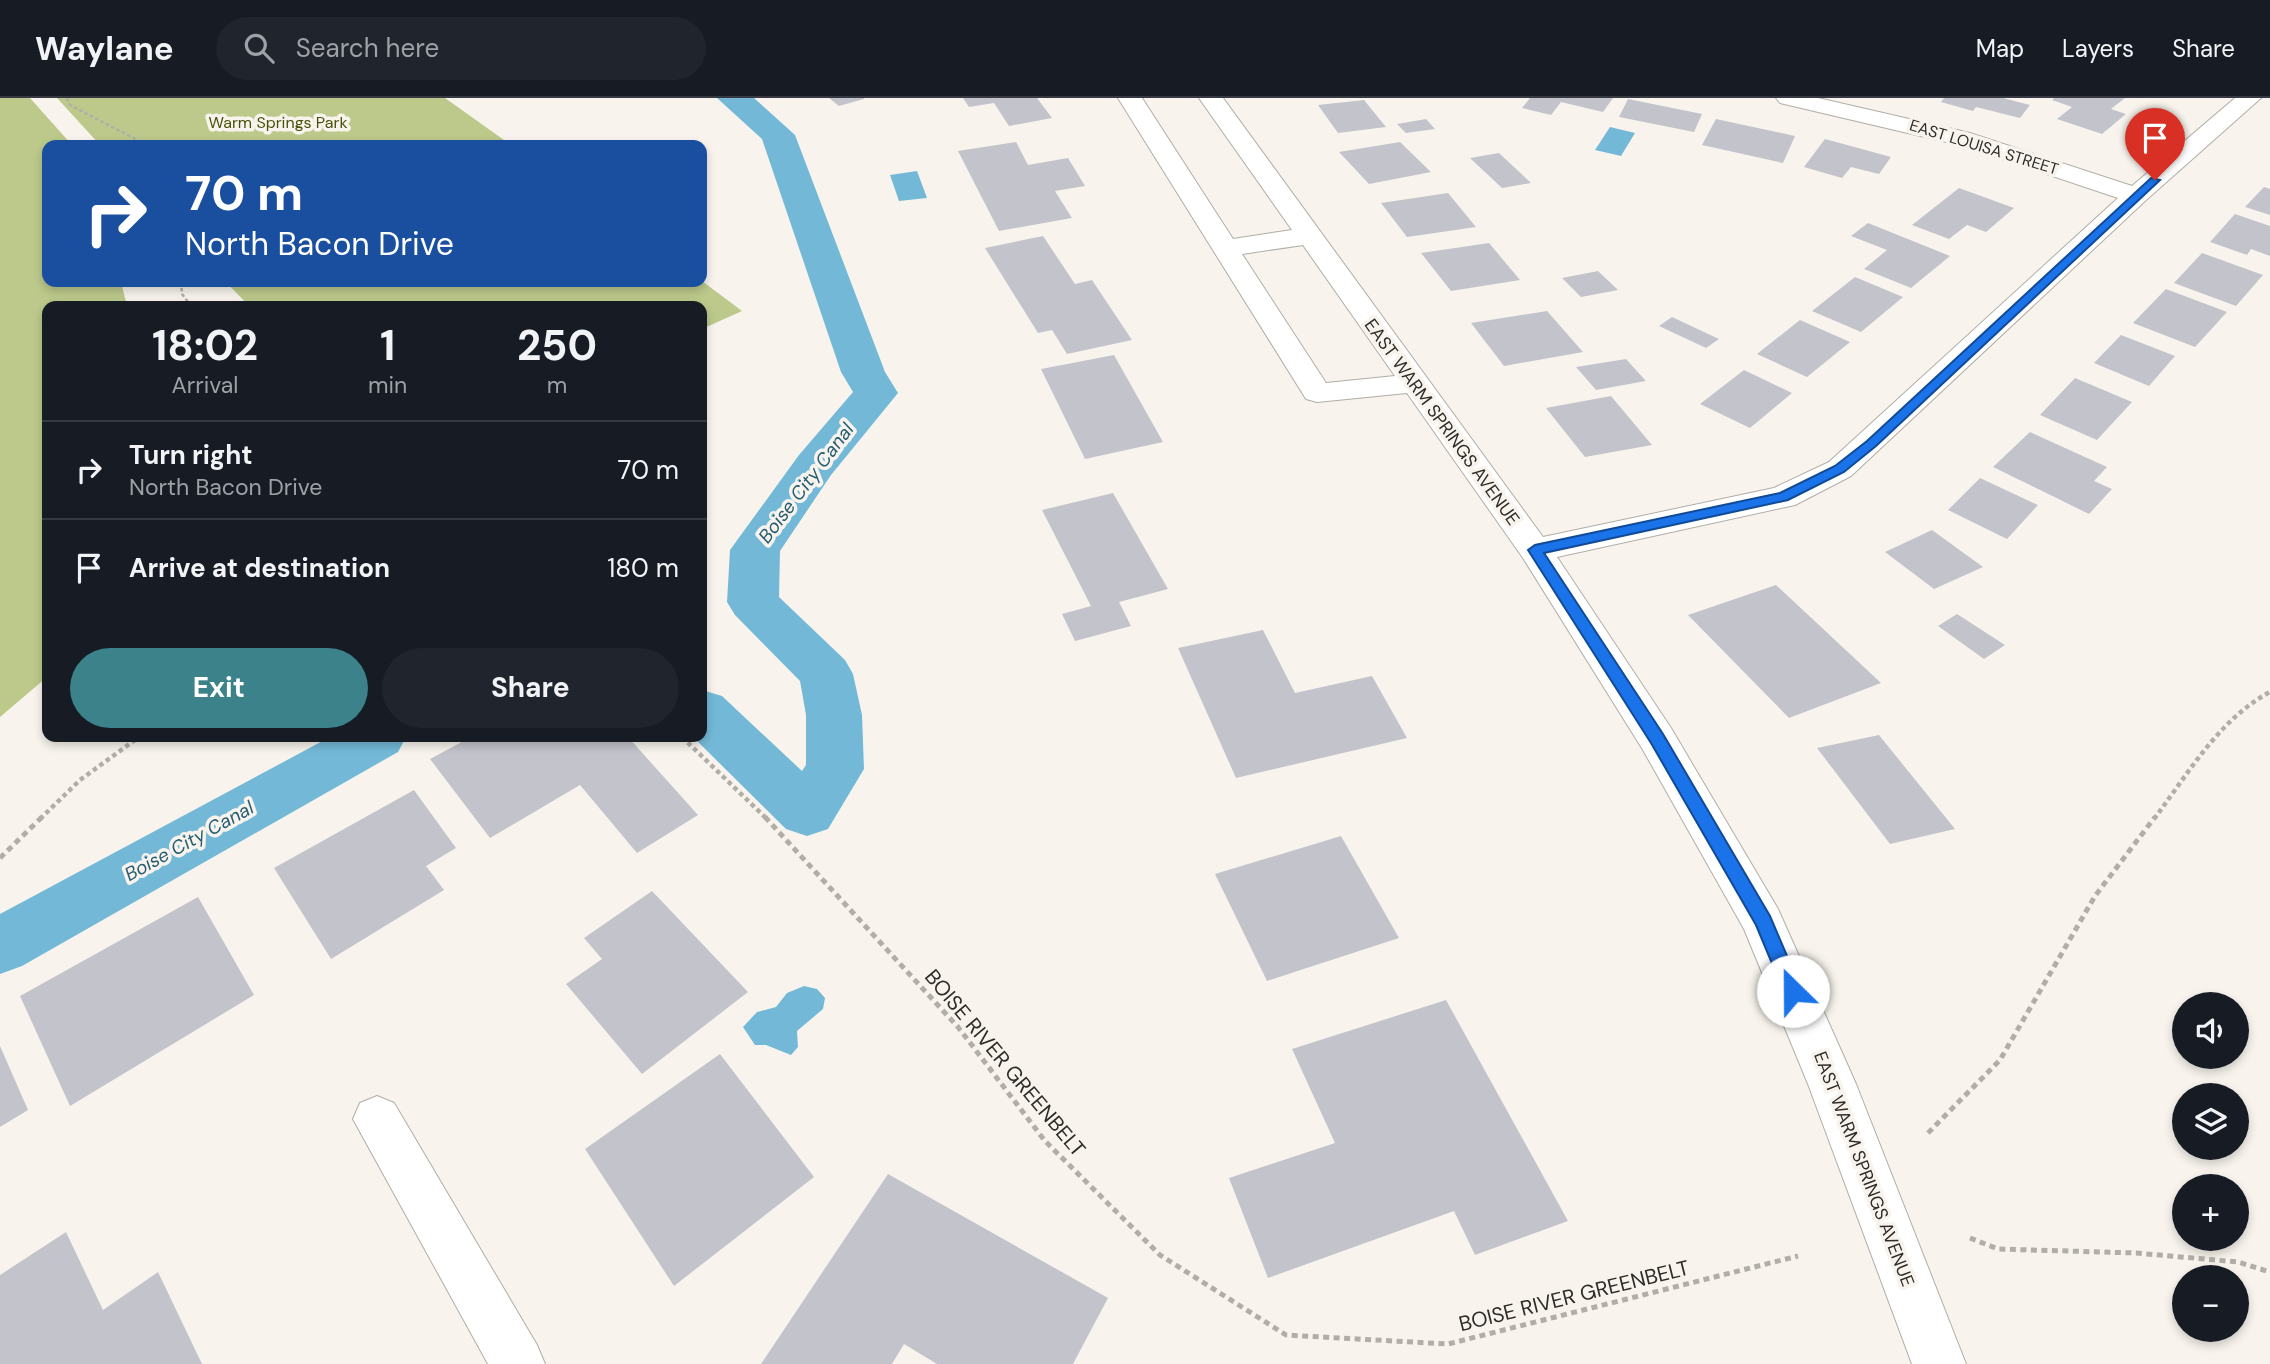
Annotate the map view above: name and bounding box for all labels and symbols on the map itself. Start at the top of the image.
pin [2125,108,2185,180]
park label: Warm Springs Park [209,112,347,133]
street label: EAST LOUISA STREET [1907,114,2061,180]
street label: EAST WARM SPRINGS AVENUE [1359,314,1525,530]
water label: Boise City Canal [753,417,860,548]
water label: Boise City Canal [120,795,259,887]
position arrow [1756,954,1830,1028]
street label: BOISE RIVER GREENBELT [918,963,1092,1163]
street label: EAST WARM SPRINGS AVENUE [1808,1048,1920,1290]
street label: BOISE RIVER GREENBELT [1456,1254,1692,1338]

